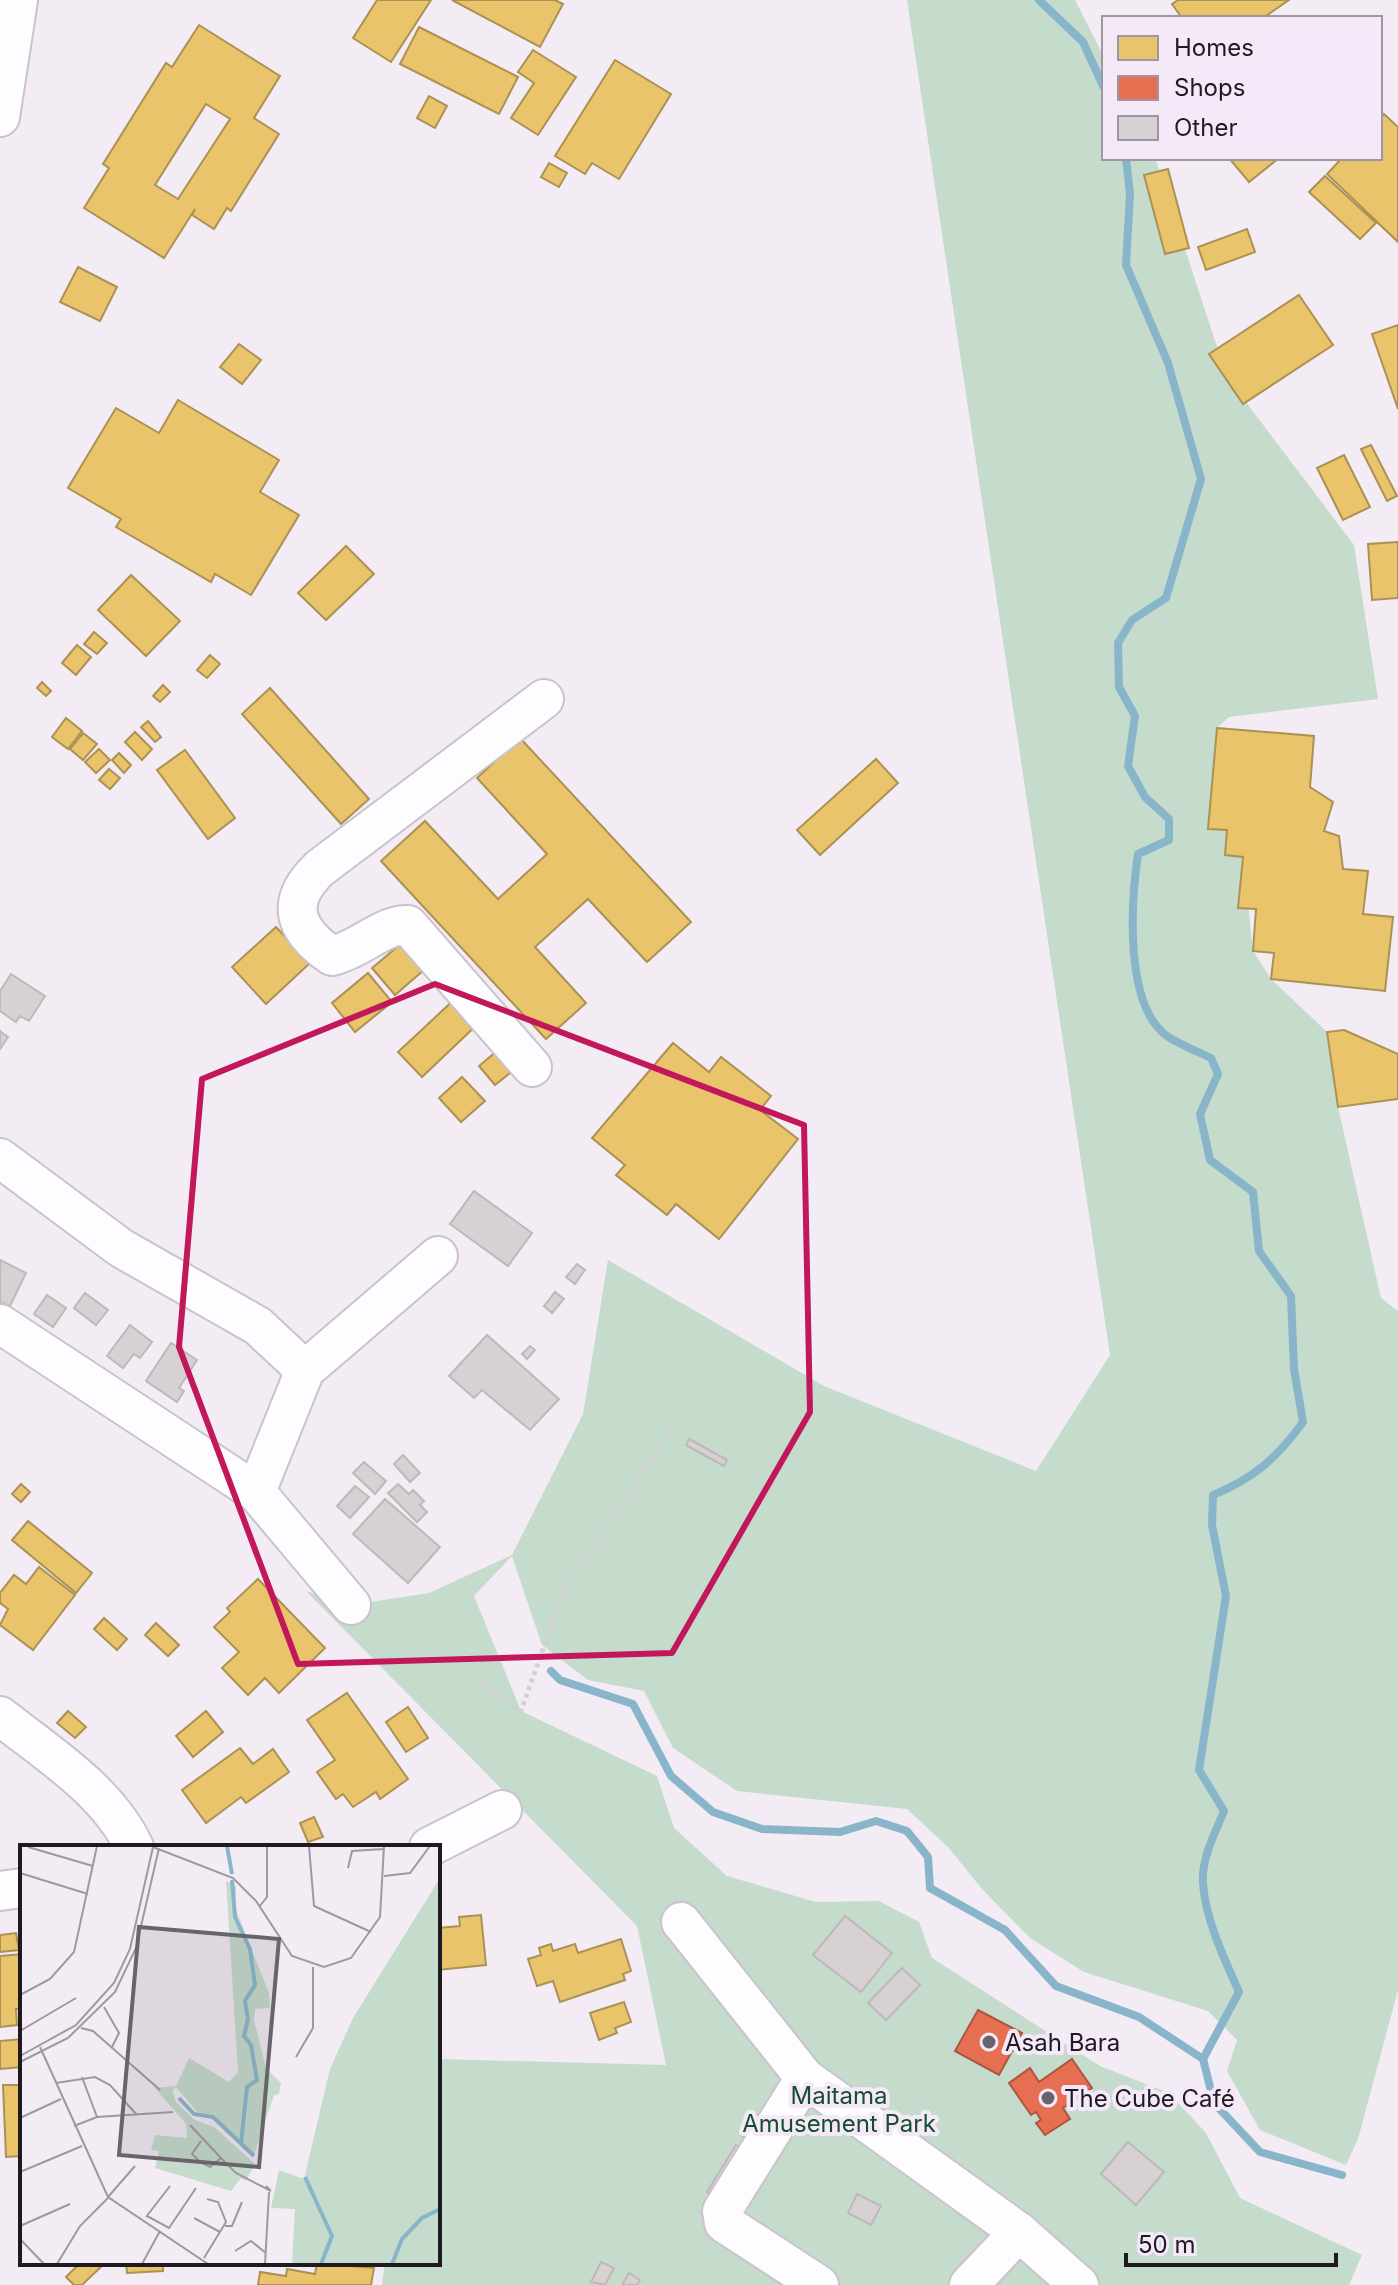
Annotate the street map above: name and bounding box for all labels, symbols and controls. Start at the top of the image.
legend [1102,16,1382,160]
text: Homes [1174,33,1254,62]
text: Shops [1174,73,1245,102]
text: Other [1174,113,1237,142]
inset map [20,1845,440,2265]
place label: Asah Bara [1005,2028,1120,2057]
marker: Asah Bara [980,2033,998,2051]
park label: Maitama Amusement Park [742,2081,936,2138]
place label: The Cube Café [1064,2084,1235,2113]
marker: The Cube Café [1039,2089,1057,2107]
scale bar [1126,2217,1336,2267]
text: 50 m [1138,2230,1196,2259]

